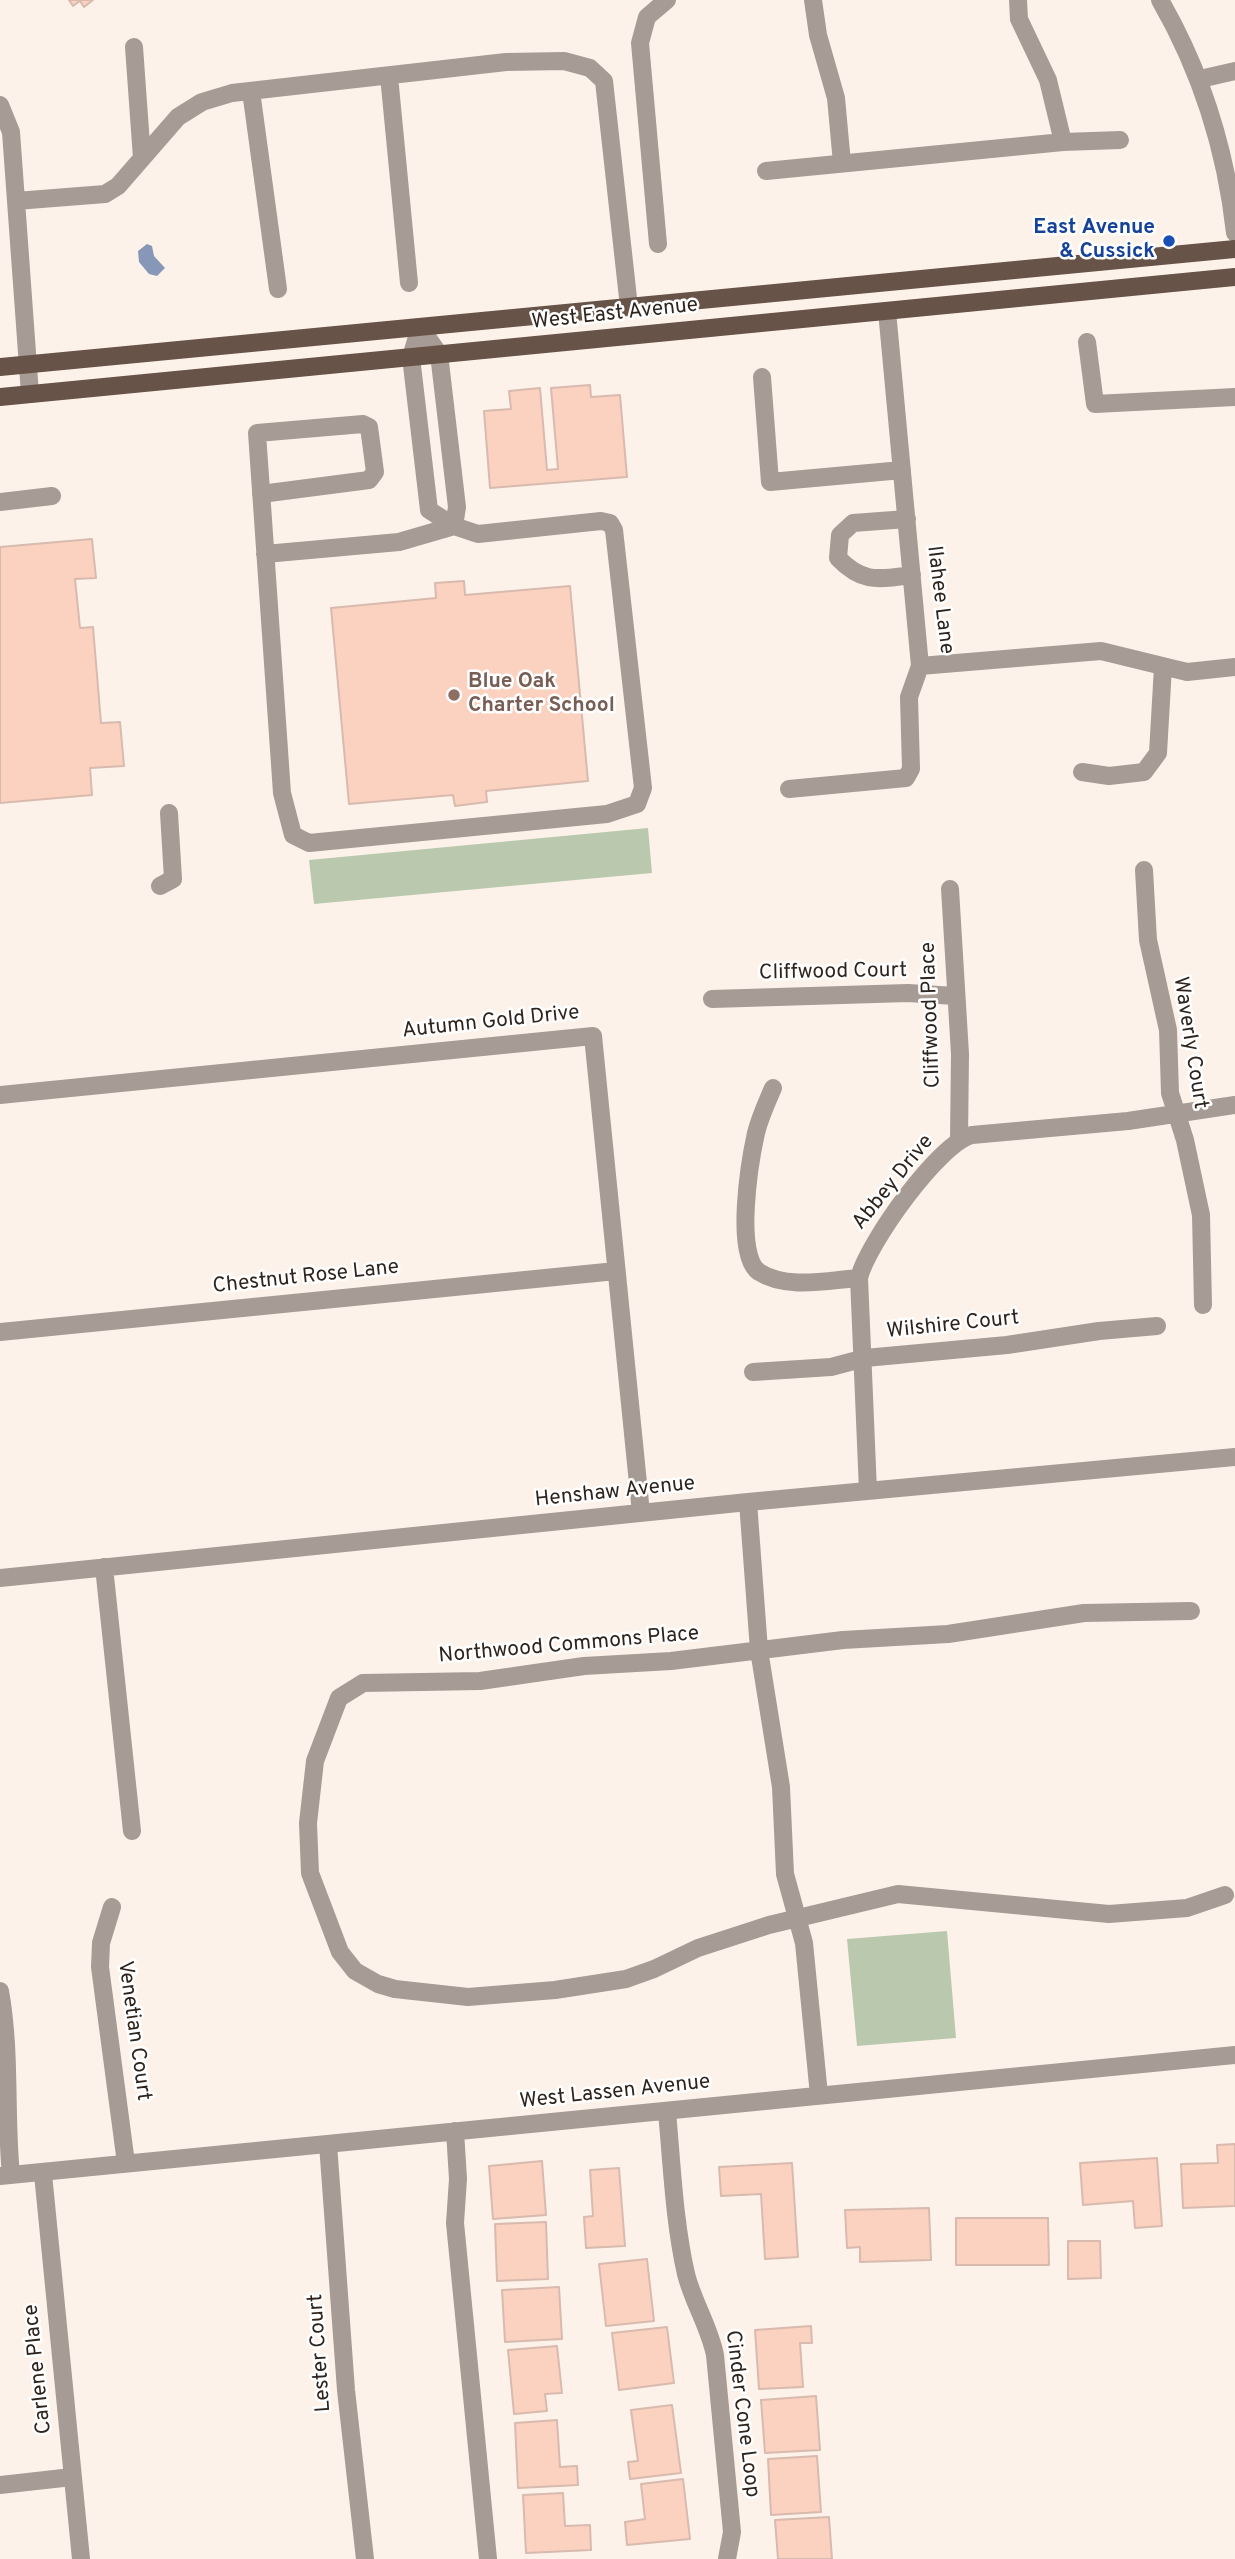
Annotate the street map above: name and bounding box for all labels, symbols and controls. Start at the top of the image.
place label: East Avenue & Cussick [1033,216,1155,266]
marker: East Avenue & Cussick [1161,233,1177,249]
street label: West East Avenue [531,294,699,336]
street label: Ilahee Lane [920,544,958,656]
place label: Blue Oak Charter School [468,670,615,720]
marker: Blue Oak Charter School [446,687,462,703]
street label: Cliffwood Place [917,941,947,1089]
street label: Cliffwood Court [759,959,907,987]
street label: Waverly Court [1166,975,1212,1111]
street label: Autumn Gold Drive [401,1001,581,1045]
street label: Abbey Drive [848,1130,940,1236]
street label: Chestnut Rose Lane [212,1256,400,1300]
street label: Wilshire Court [885,1307,1021,1345]
street label: Henshaw Avenue [534,1472,696,1514]
street label: Northwood Commons Place [438,1622,700,1670]
street label: Venetian Court [111,1959,155,2103]
street label: West Lassen Avenue [518,2070,712,2116]
street label: Lester Court [304,2293,338,2413]
street label: Carlene Place [20,2303,58,2435]
street label: Cinder Cone Loop [718,2329,764,2499]

